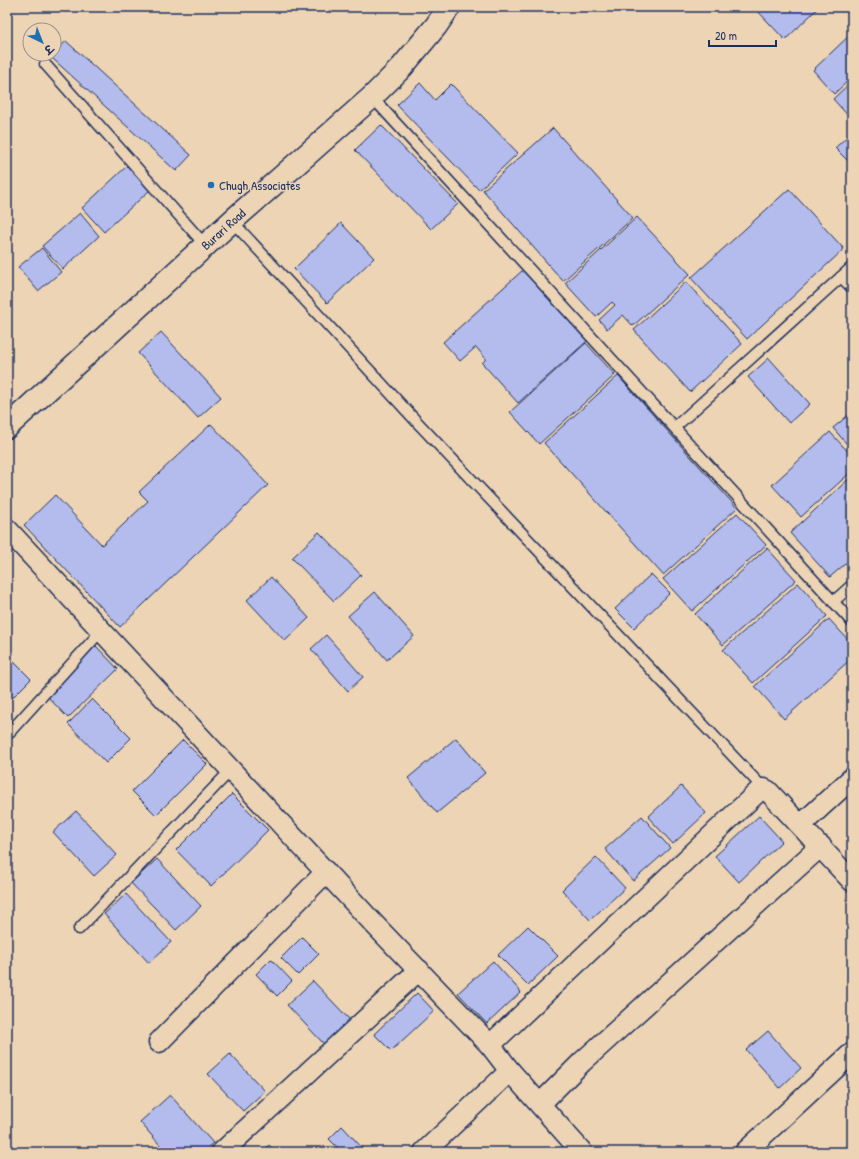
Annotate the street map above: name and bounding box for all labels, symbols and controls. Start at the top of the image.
north arrow [22,22,62,62]
scale bar [709,22,776,48]
text: 20 m [715,27,737,44]
text: उ [40,41,57,58]
place label: Chugh Associates [219,176,300,194]
marker: Chugh Associates [206,180,216,190]
street label: Burari Road [197,204,249,254]

